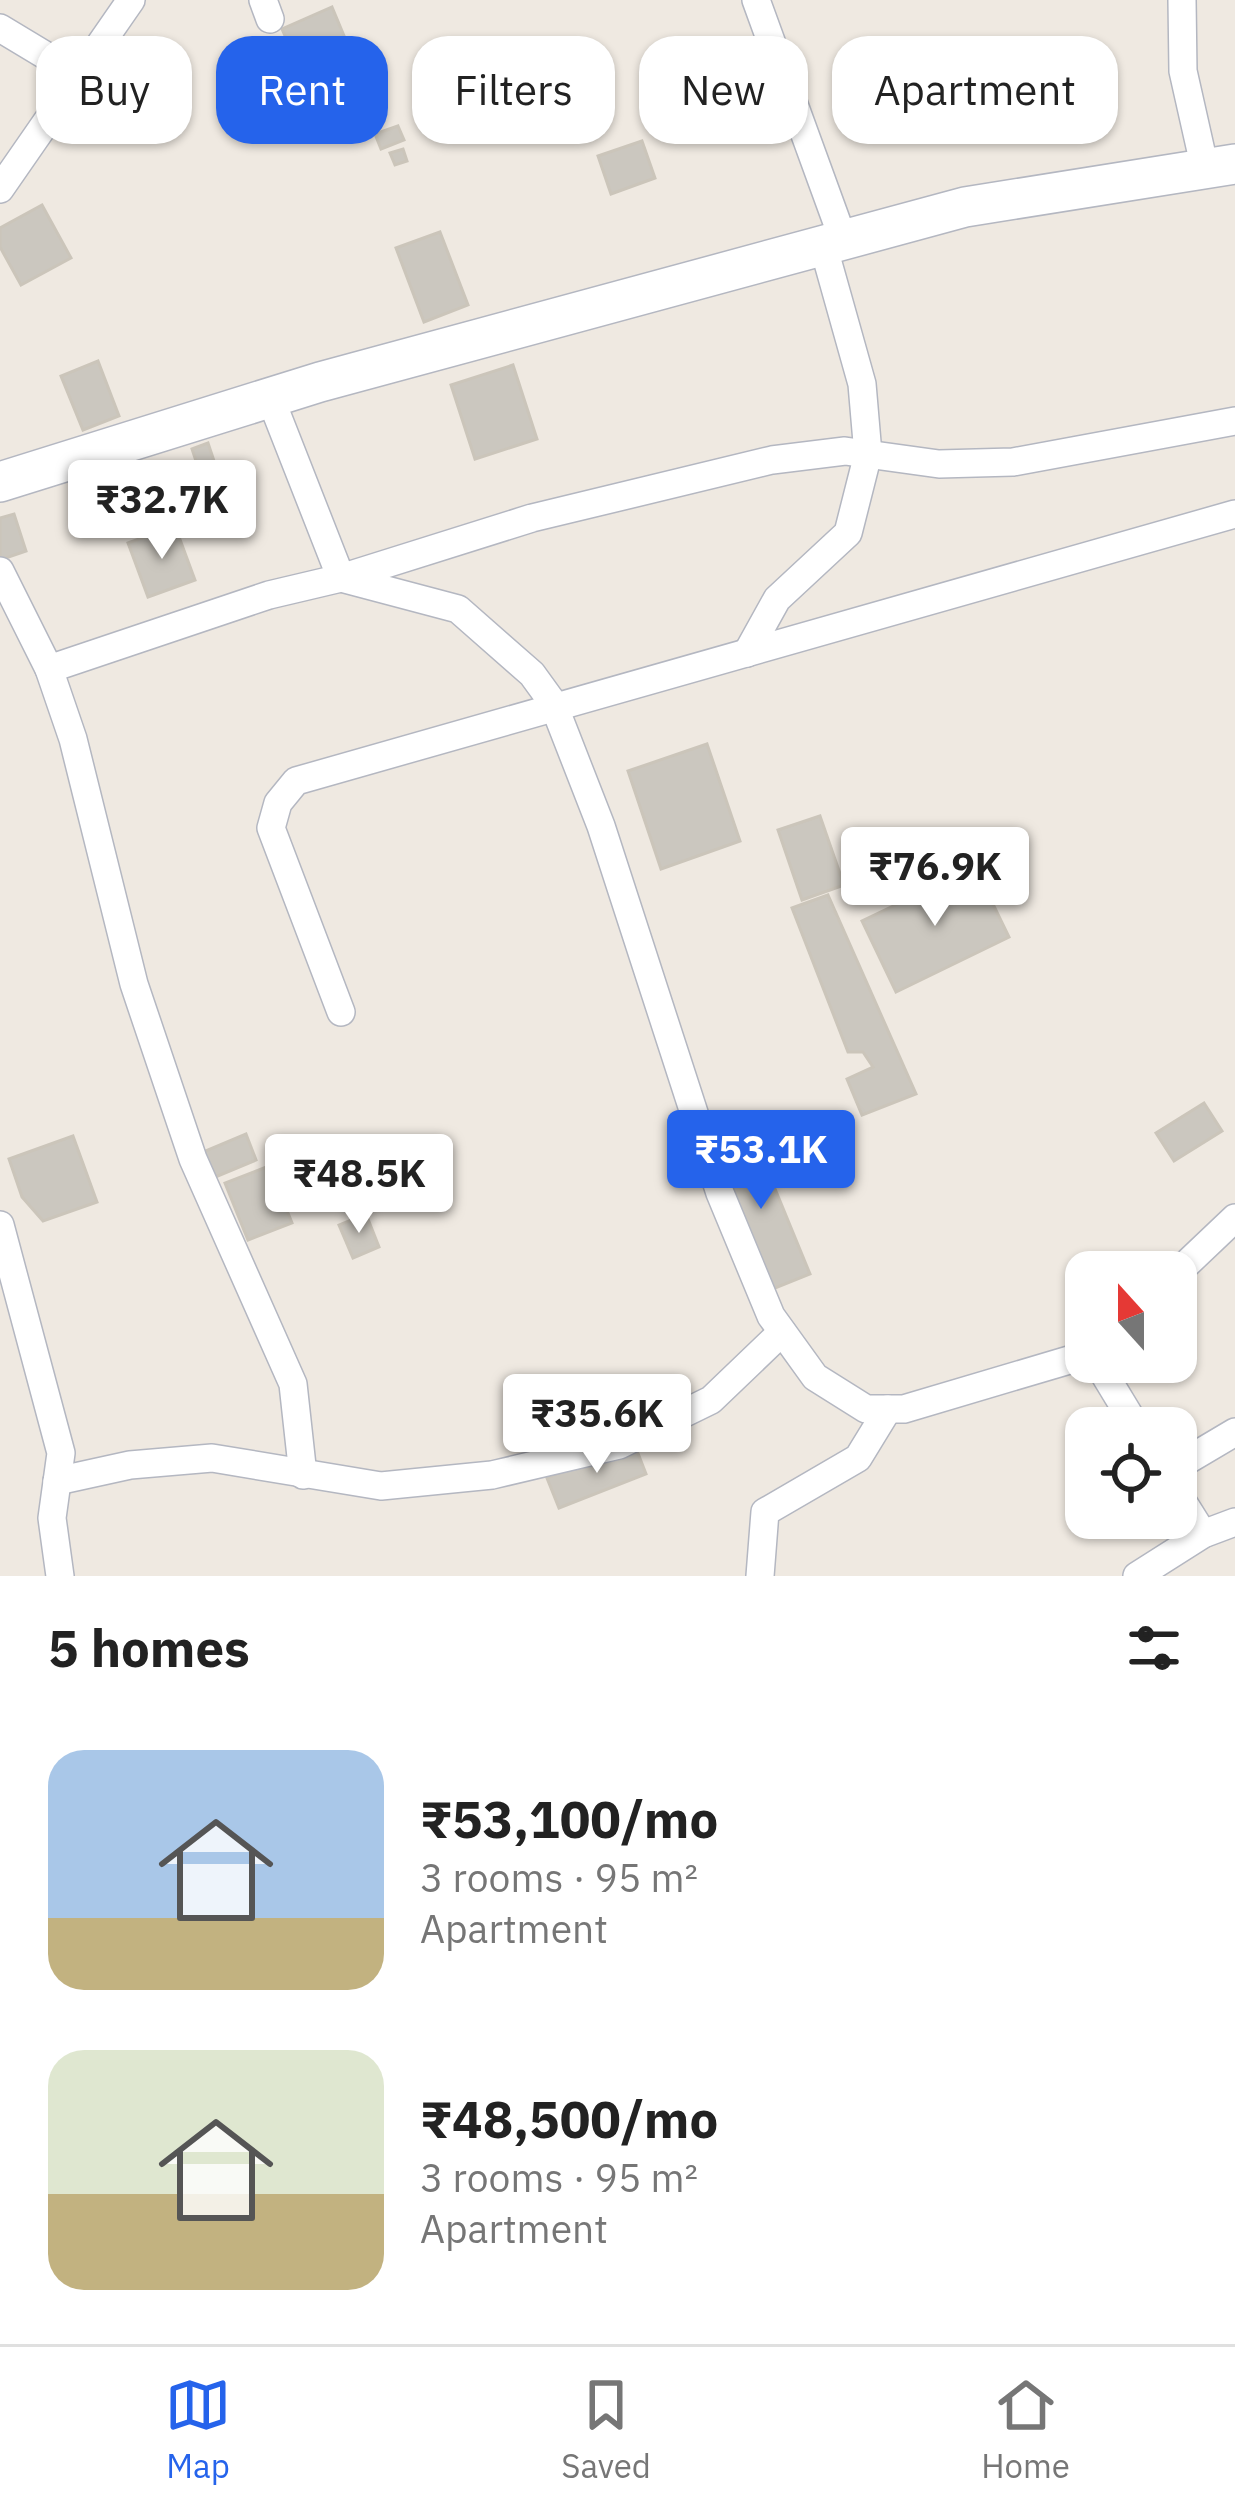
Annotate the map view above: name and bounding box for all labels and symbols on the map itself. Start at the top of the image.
pin: ₹32.7K [64,460,260,562]
pin: ₹76.9K [837,827,1033,929]
pin: ₹53.1K [663,1110,859,1212]
pin: ₹48.5K [261,1134,457,1236]
north arrow [1065,1251,1197,1383]
pin: ₹35.6K [499,1374,695,1476]

